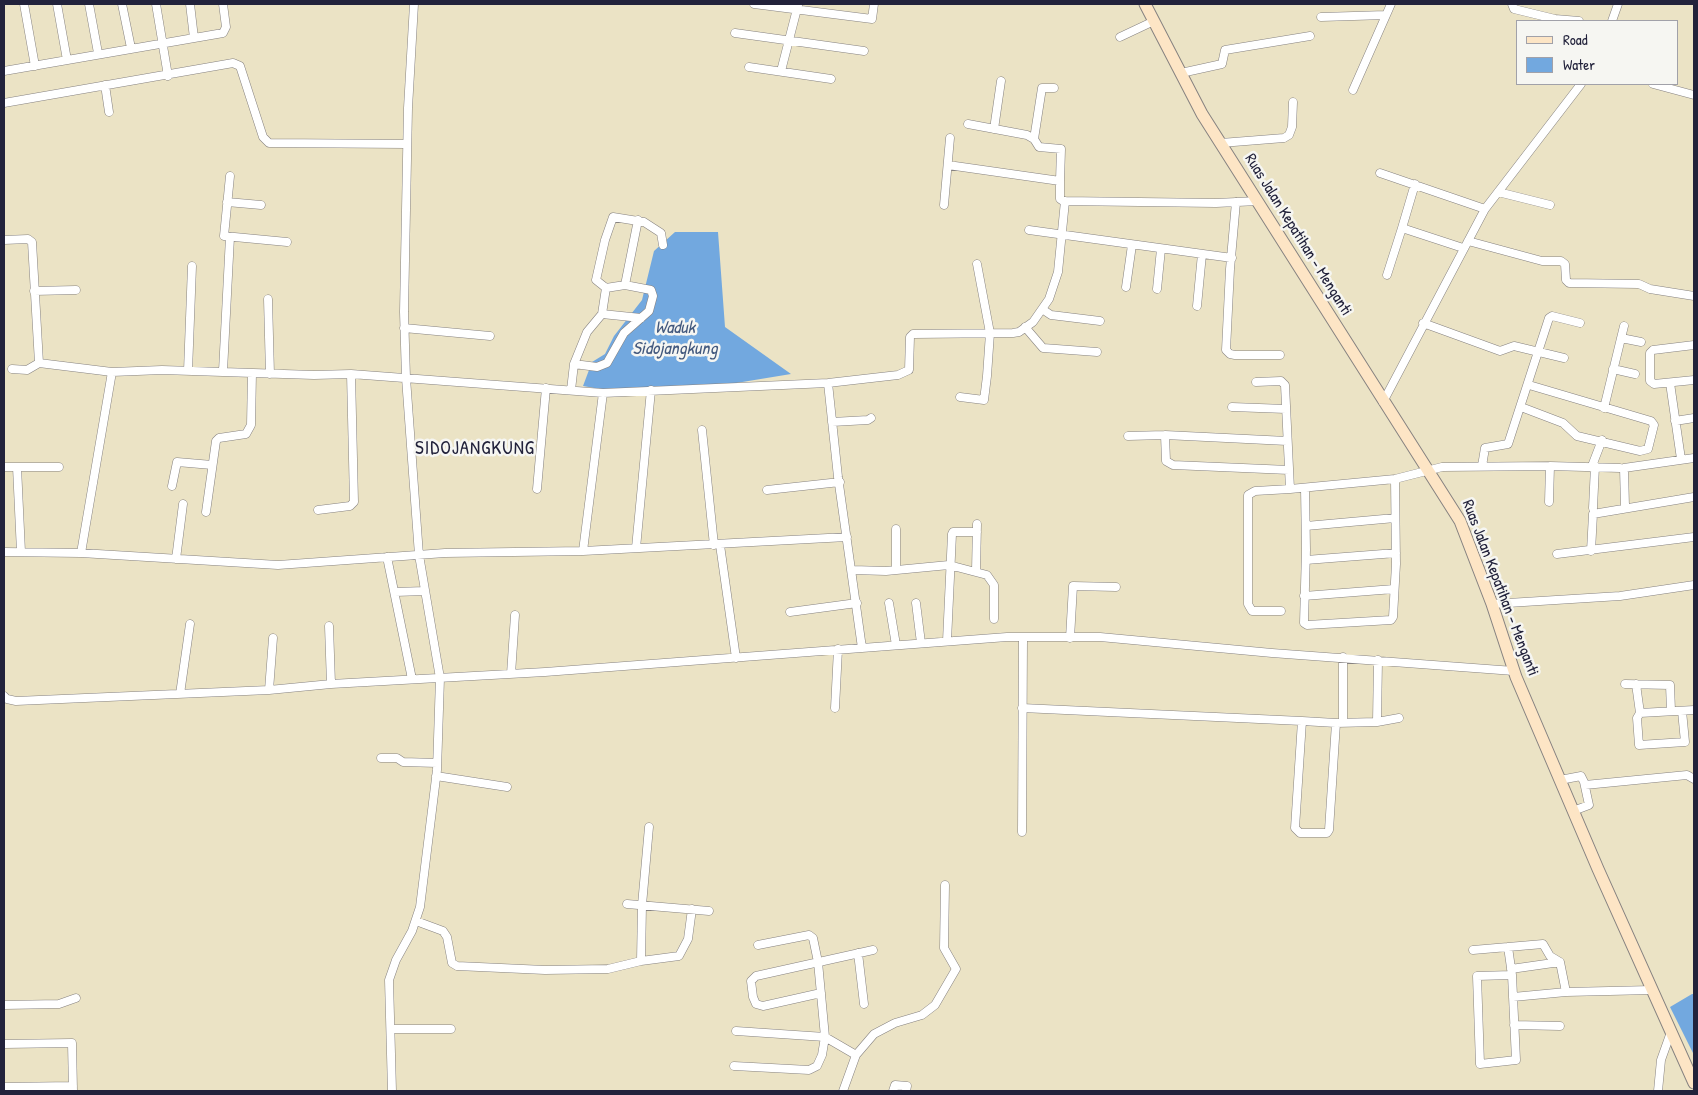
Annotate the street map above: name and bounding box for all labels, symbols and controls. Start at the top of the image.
legend [1516,20,1678,85]
text: Road [1563,29,1588,50]
text: Water [1563,54,1595,75]
street label: Ruas Jalan Kepatihan - Menganti [1240,151,1356,319]
water label: Waduk Sidojangkung [633,317,717,359]
district label: SIDOJANGKUNG [414,438,536,460]
street label: Ruas Jalan Kepatihan - Menganti [1457,497,1543,679]

